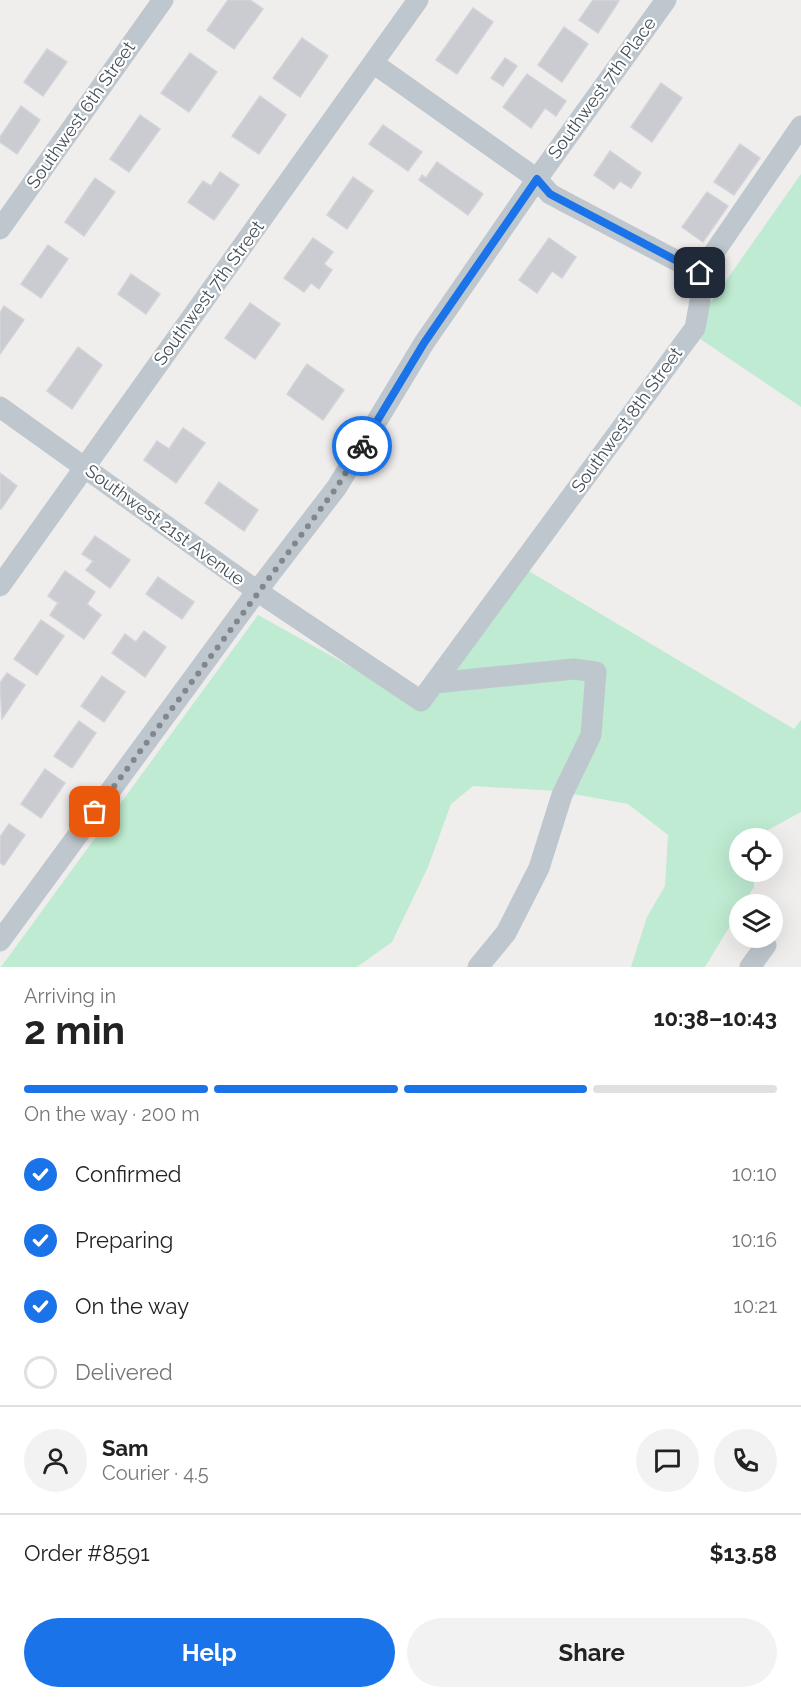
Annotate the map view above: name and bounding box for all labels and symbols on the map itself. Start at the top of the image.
street label: Southwest 7th Place [543,12,660,163]
street label: Southwest 6th Street [22,37,139,192]
street label: Southwest 7th Street [149,216,268,369]
pin [674,247,725,298]
street label: Southwest 8th Street [567,343,686,496]
courier [332,416,392,476]
street label: Southwest 21st Avenue [82,460,249,590]
pin [69,786,120,837]

